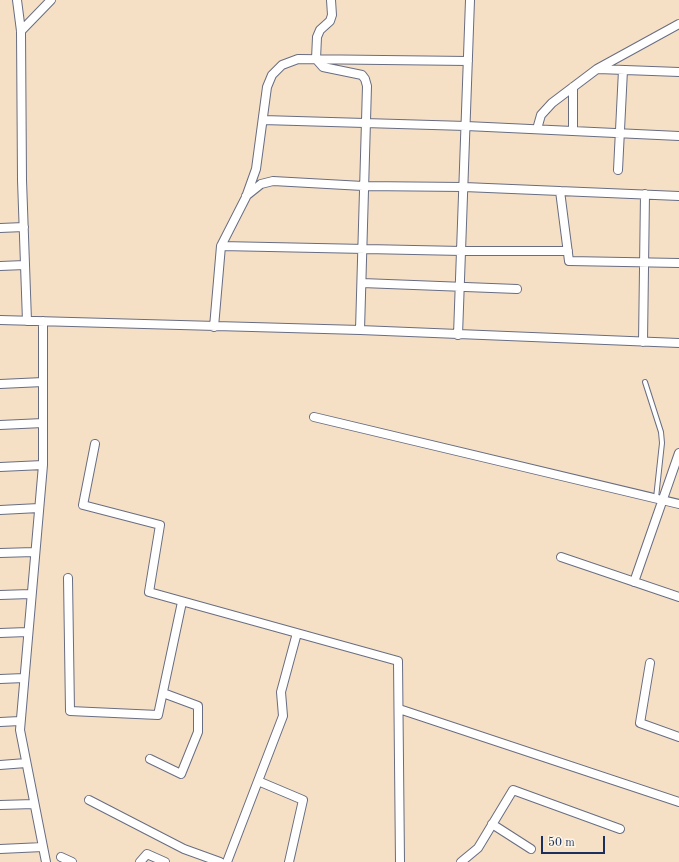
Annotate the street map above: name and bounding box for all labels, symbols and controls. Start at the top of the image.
scale bar [543,828,607,854]
text: 50 m [548,837,575,849]

